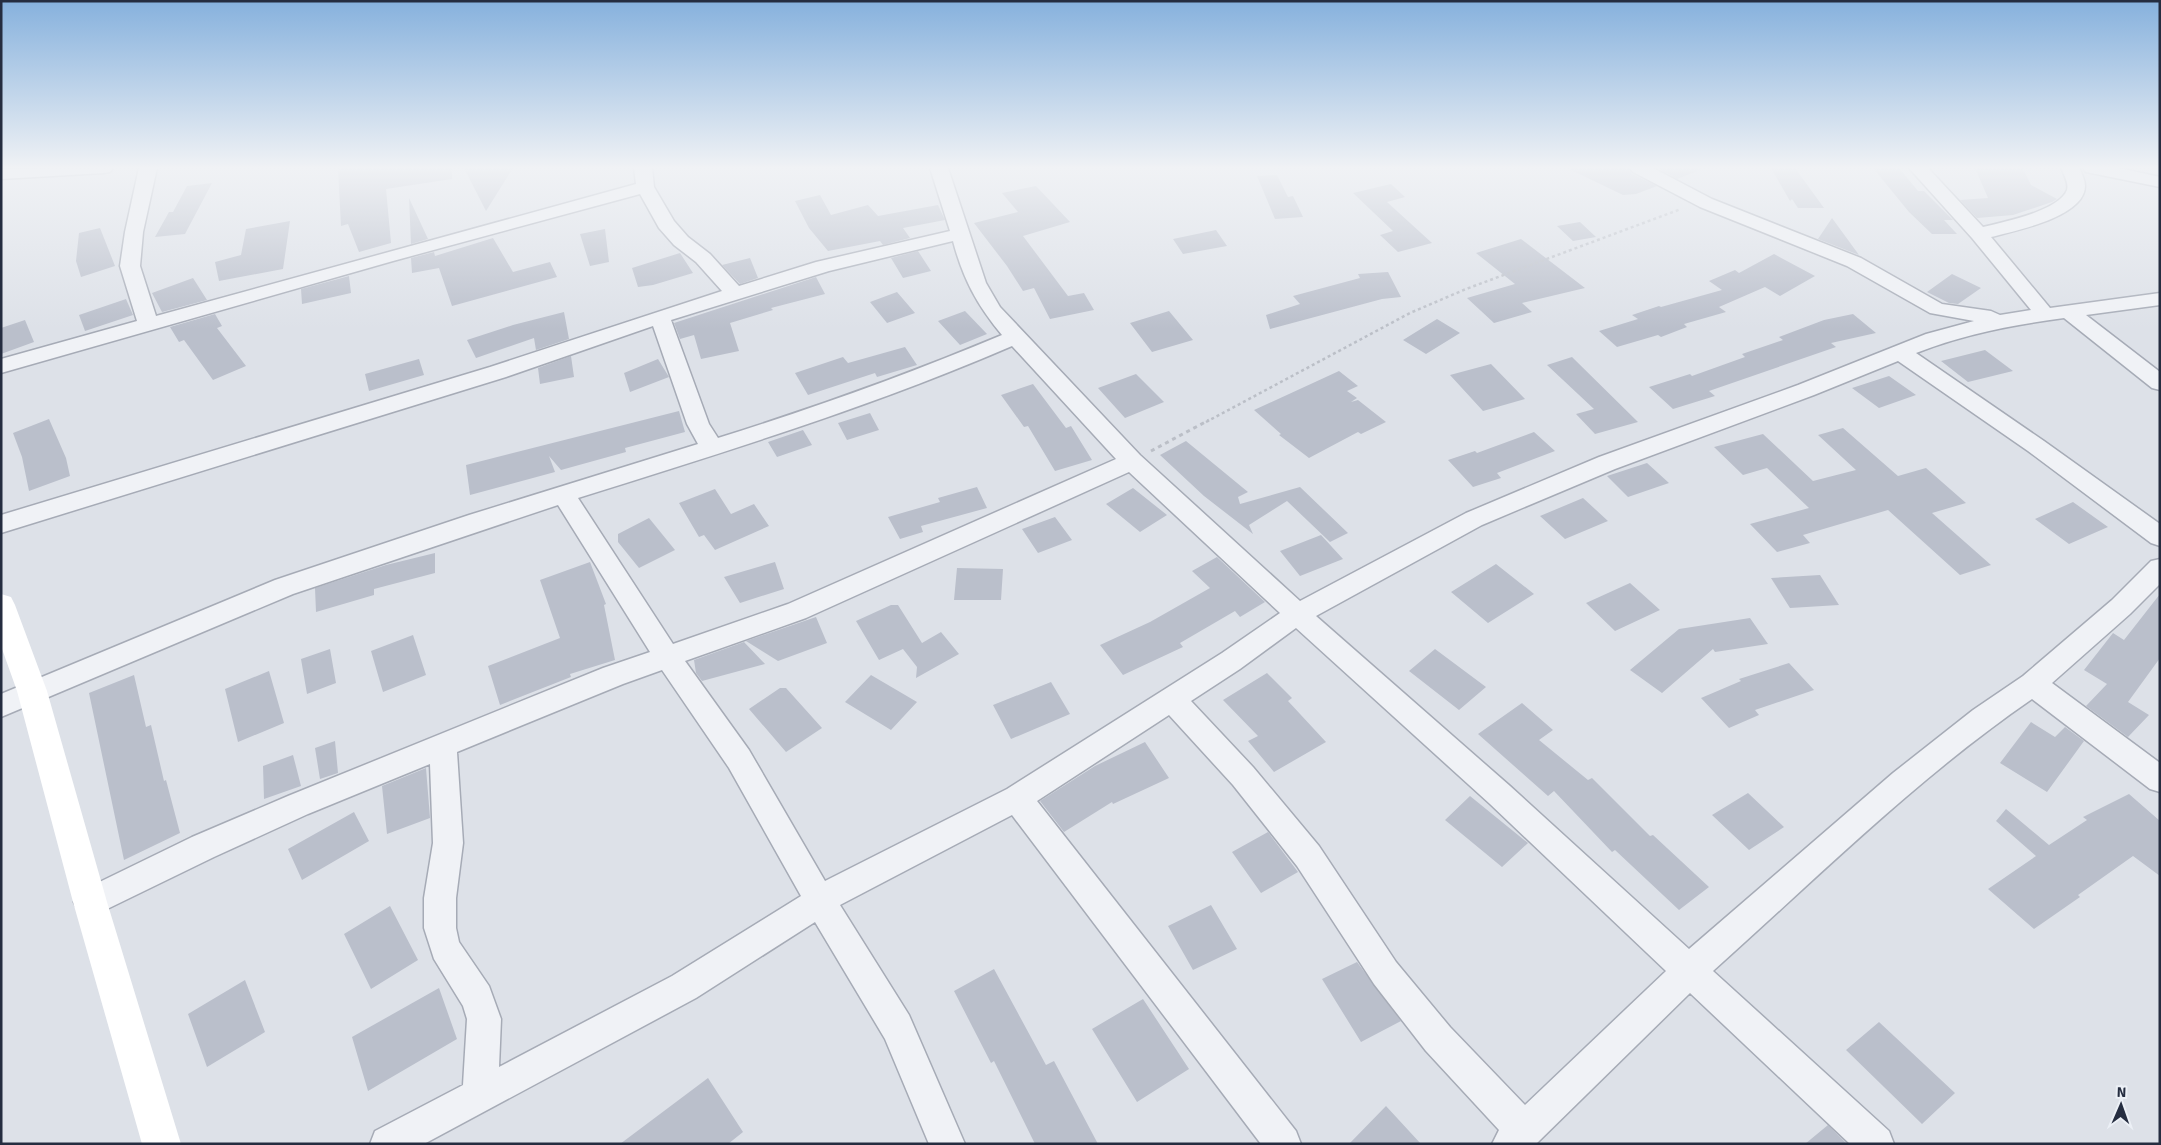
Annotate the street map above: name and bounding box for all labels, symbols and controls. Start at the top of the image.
north arrow [2096,1080,2146,1130]
text: N [2116,1084,2127,1101]

